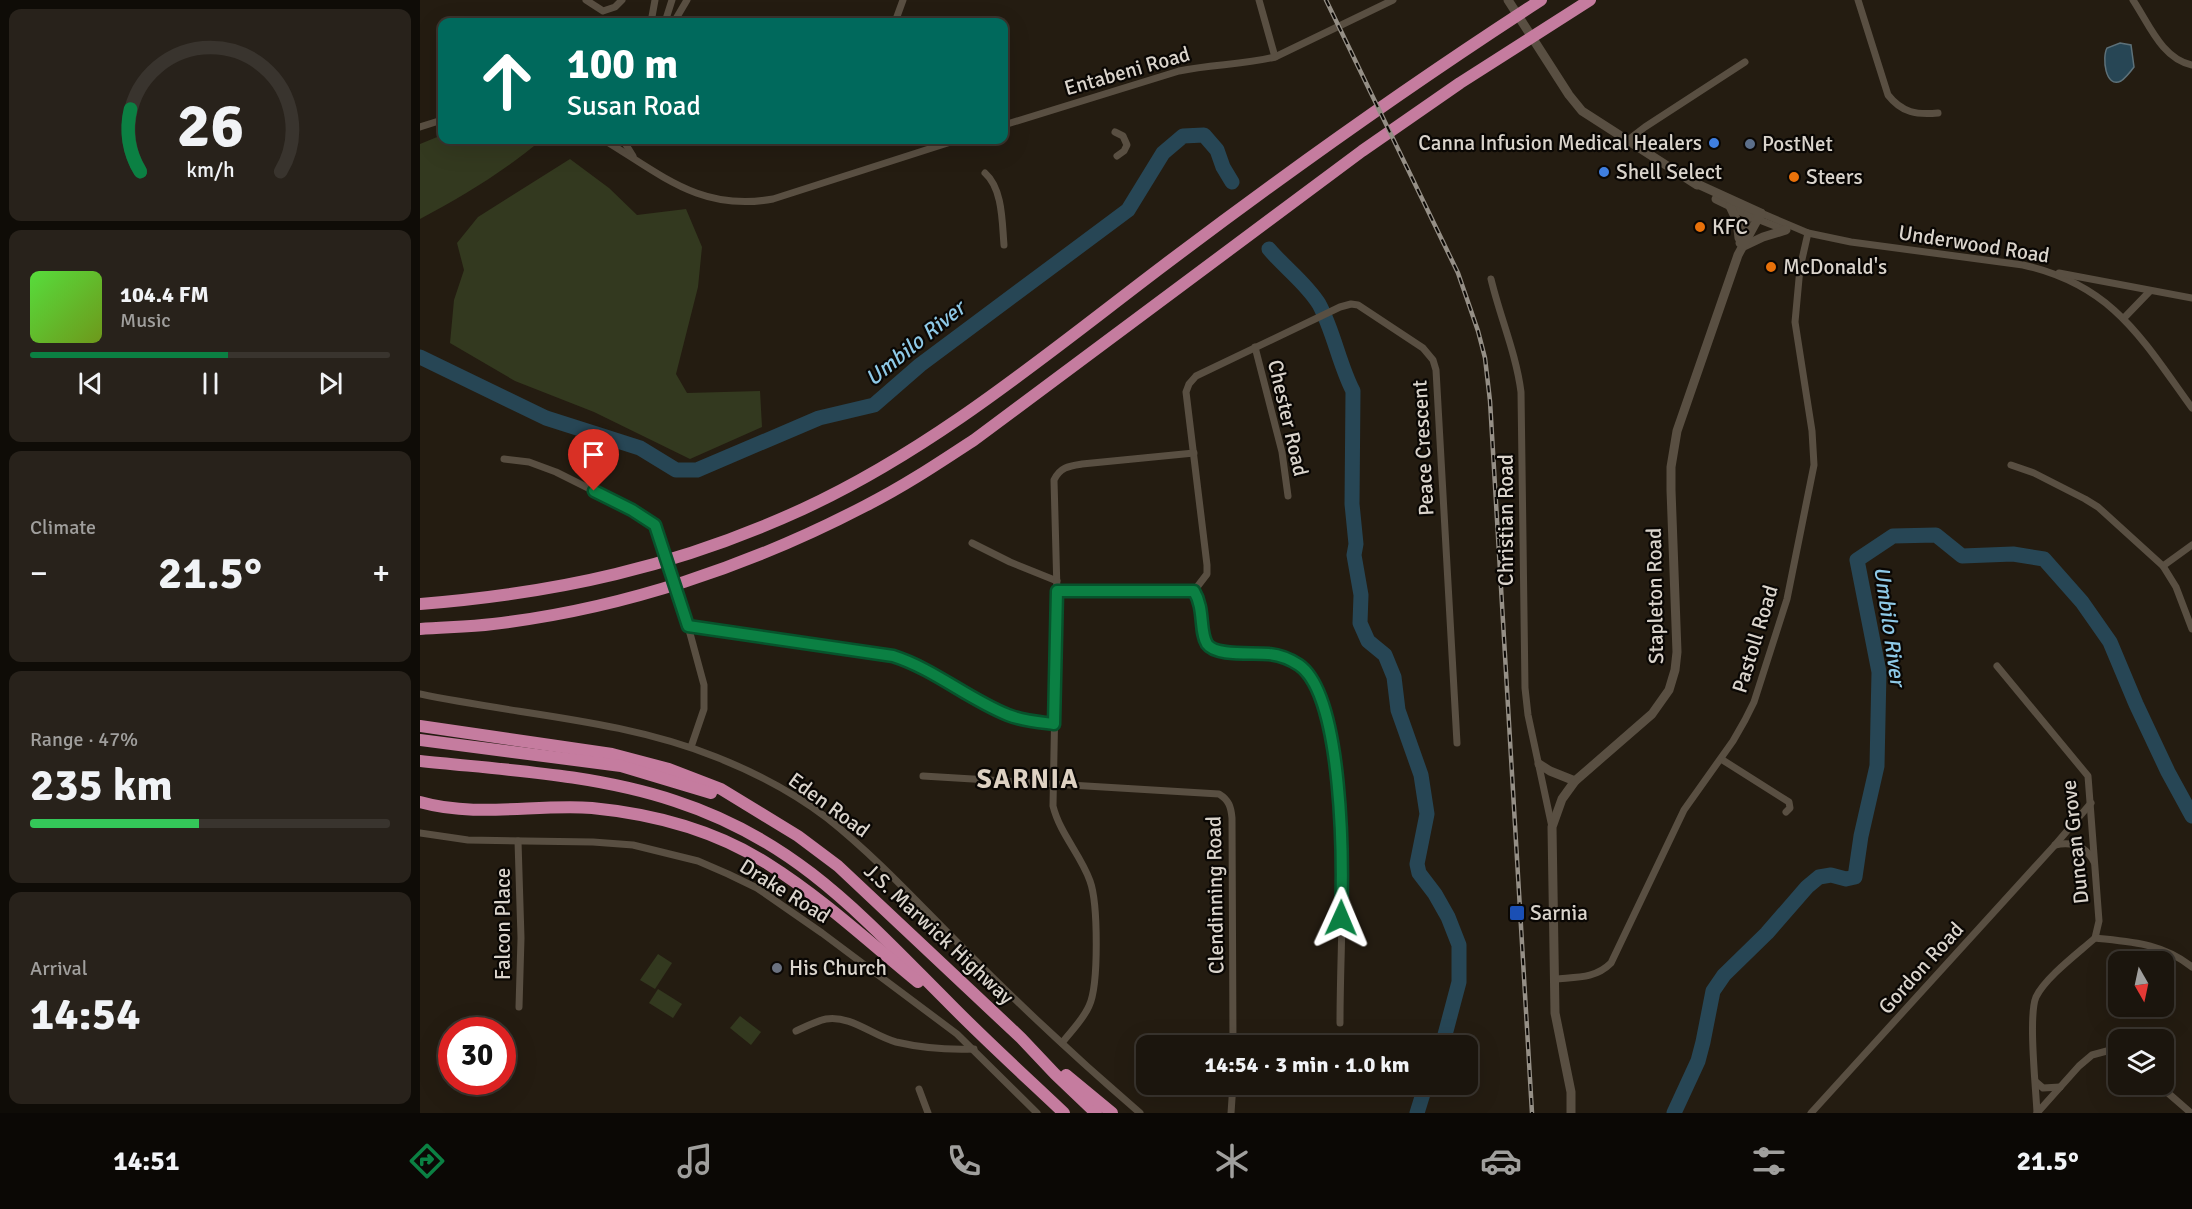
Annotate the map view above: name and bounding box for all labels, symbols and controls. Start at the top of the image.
text: 100 m [567,39,678,90]
street label: Entabeni Road [1061,41,1193,101]
icon: ahead [468,42,546,120]
text: 26 [176,87,244,164]
text: Susan Road [567,90,701,123]
place label: Canna Infusion Medical Healers [1418,130,1702,156]
place label: PostNet [1762,131,1833,157]
marker: Canna Infusion Medical Healers [1707,136,1721,150]
marker: PostNet [1743,137,1757,151]
text: km/h [186,157,234,183]
place label: Shell Select [1616,159,1722,185]
place label: Steers [1806,164,1863,190]
marker: Shell Select [1597,165,1611,179]
marker: Steers [1787,170,1801,184]
place label: KFC [1712,214,1748,240]
street label: Underwood Road [1897,219,2051,269]
marker: KFC [1693,220,1707,234]
place label: McDonald's [1783,254,1887,280]
marker: McDonald's [1764,260,1778,274]
text: 104.4 FM [120,281,209,308]
water label: Umbilo River [860,293,972,391]
text: Music [120,308,171,333]
street label: Chester Road [1262,357,1314,479]
icon: previous [74,367,107,400]
icon: pause [194,367,227,400]
icon: next [314,367,347,400]
street label: Peace Crescent [1406,379,1440,517]
pin [568,429,619,491]
icon: arrive [577,438,610,471]
street label: Christian Road [1493,454,1519,586]
text: Climate [30,515,96,540]
street label: Stapleton Road [1641,528,1669,664]
text: 21.5° [158,546,262,601]
text: − [30,553,48,594]
text: + [372,553,390,594]
water label: Umbilo River [1868,565,1912,690]
street label: Pastoll Road [1726,582,1784,696]
text: Range · 47% [30,727,138,752]
text: 235 km [30,758,173,813]
district label: SARNIA [977,763,1079,796]
street label: Eden Road [783,767,875,843]
street label: Duncan Grove [2056,779,2094,905]
street label: Clendinning Road [1201,816,1229,974]
street label: Drake Road [735,853,835,929]
street label: J.S. Marwick Highway [859,858,1019,1010]
street label: Falcon Place [490,868,516,980]
position arrow [1309,886,1373,950]
place label: Sarnia [1530,900,1588,926]
marker: Sarnia [1508,904,1526,922]
street label: Gordon Road [1873,917,1969,1019]
north arrow [2108,951,2174,1017]
map controls [2108,951,2174,1095]
place label: His Church [789,955,887,981]
text: Arrival [30,956,88,981]
marker: His Church [770,961,784,975]
text: 14:54 [30,987,140,1042]
speed limit sign: 30 [438,1017,516,1095]
button: layers [2108,1029,2174,1095]
text: 14:54 · 3 min · 1.0 km [1204,1051,1410,1078]
icon: directions [406,1140,448,1182]
icon: music [674,1140,716,1182]
icon: phone [943,1140,985,1182]
icon: climate [1211,1140,1253,1182]
icon: car [1480,1140,1522,1182]
icon: filters [1748,1140,1790,1182]
text: 14:51 [113,1145,179,1178]
text: 21.5° [2016,1145,2079,1178]

